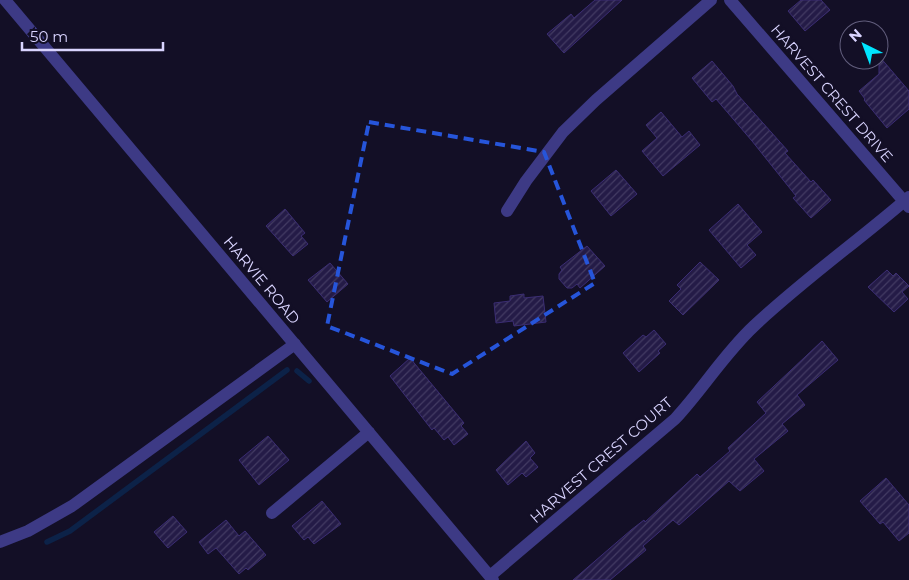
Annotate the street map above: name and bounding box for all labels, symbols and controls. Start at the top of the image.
scale bar [22,20,164,52]
street label: HARVEST CREST DRIVE [767,20,897,166]
north arrow [839,20,889,70]
text: N [845,25,866,46]
text: 50 m [30,27,68,46]
street label: HARVIE ROAD [220,232,304,328]
street label: HARVEST CREST COURT [526,393,676,527]

